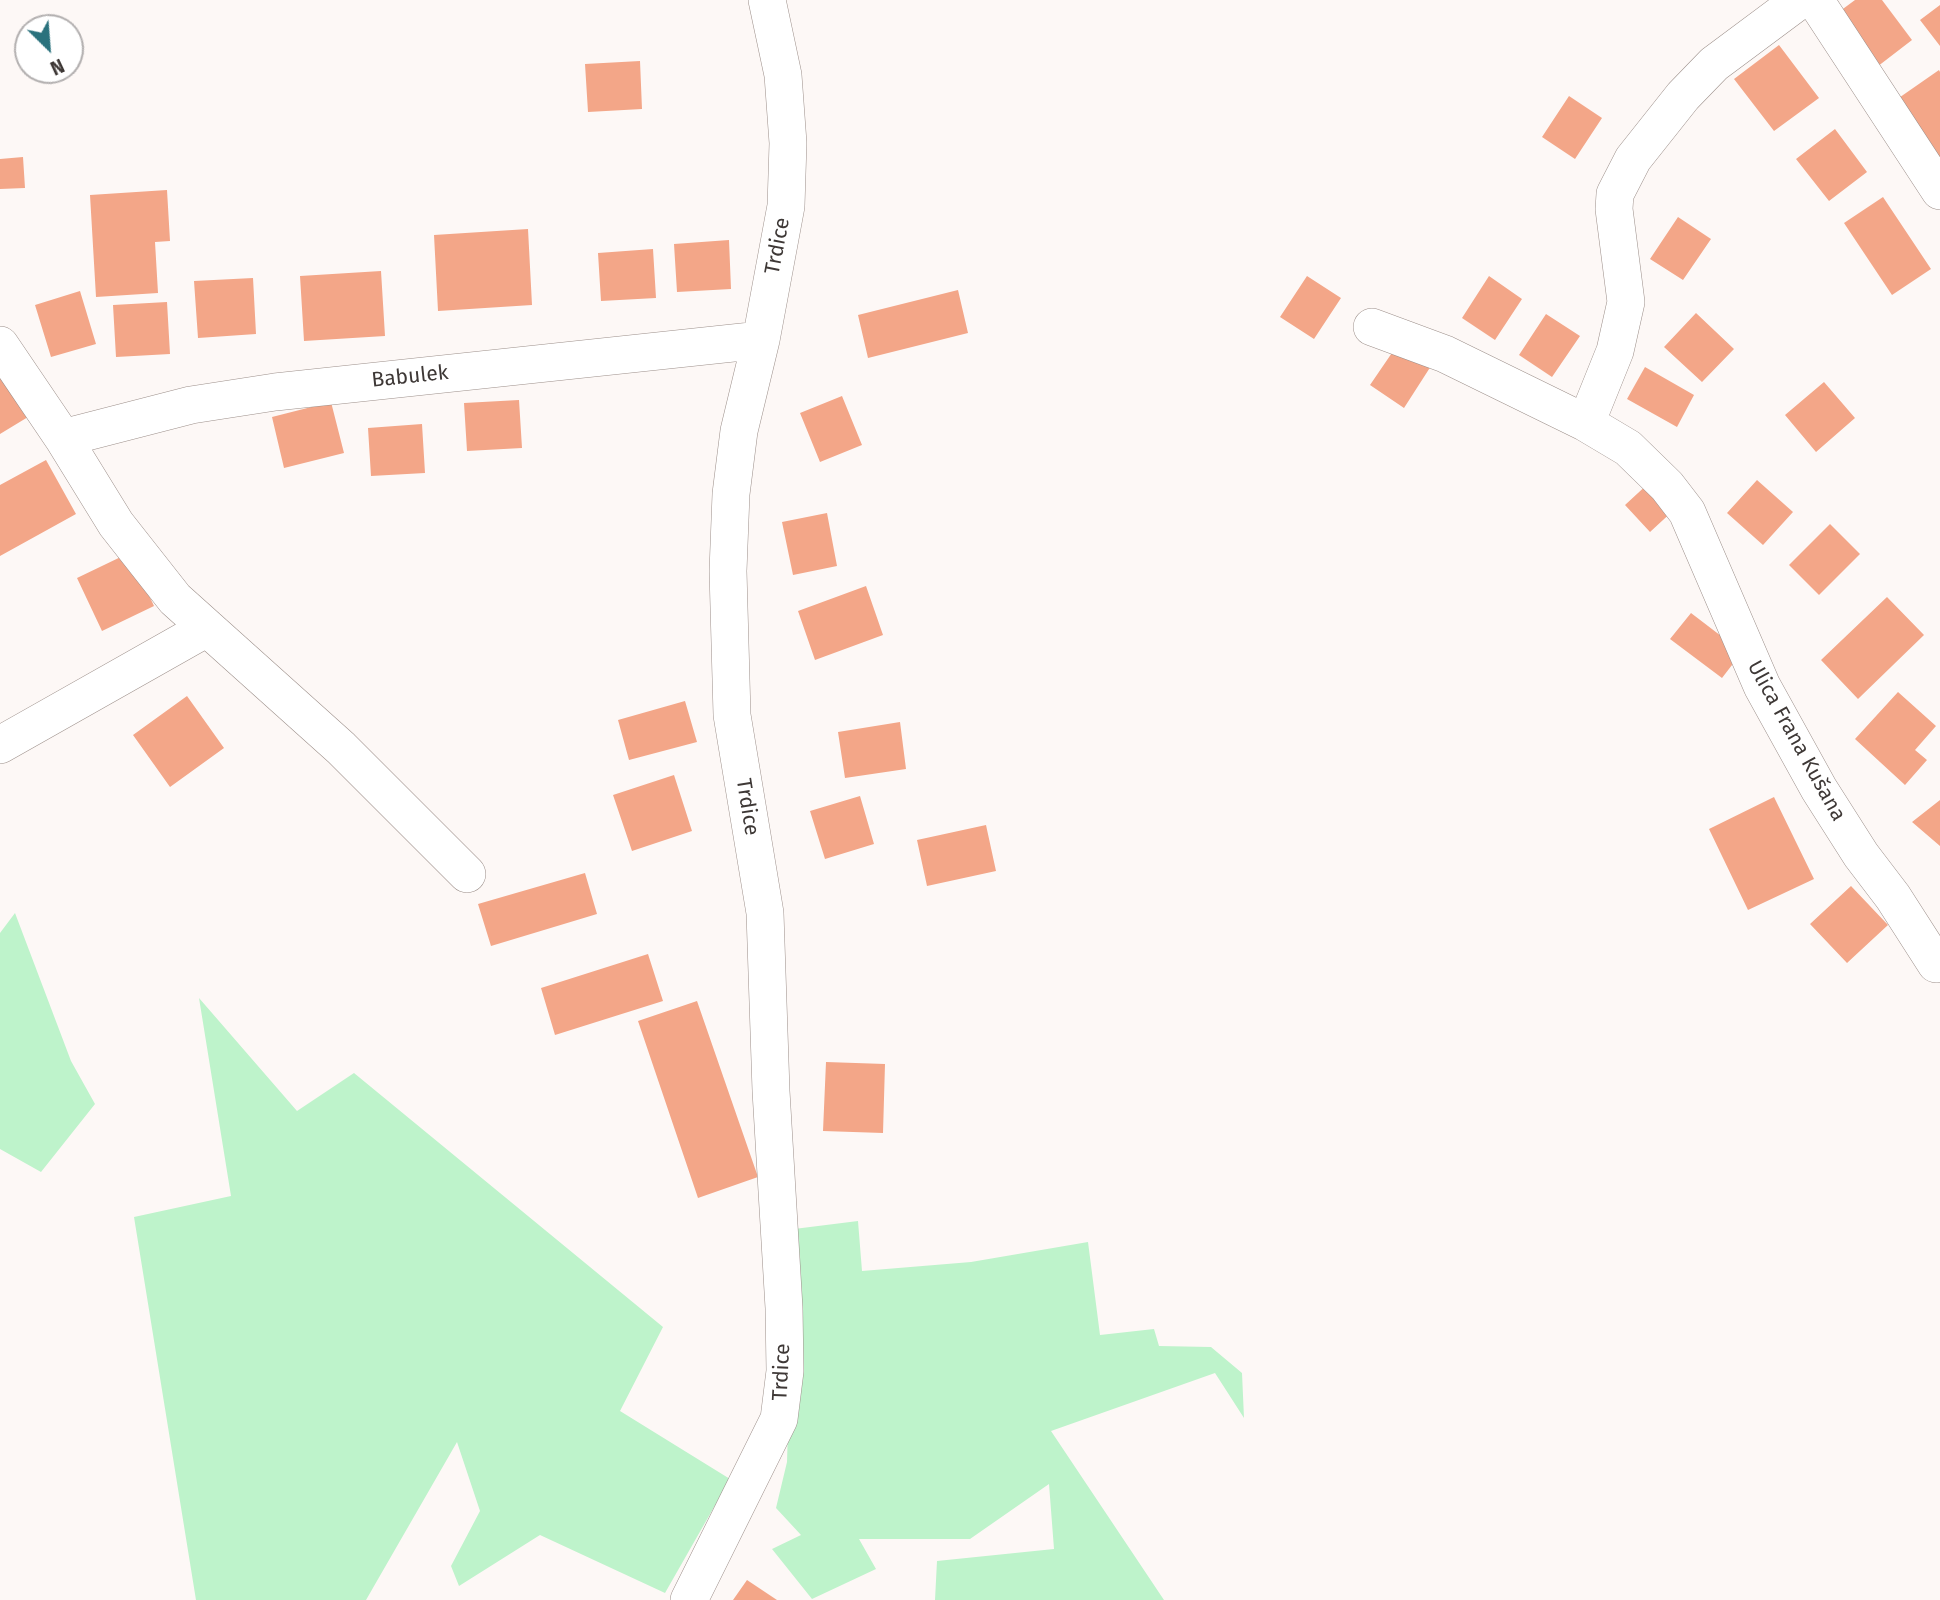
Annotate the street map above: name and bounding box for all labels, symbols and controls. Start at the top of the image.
north arrow [14,14,84,84]
text: N [47,54,68,80]
street label: Trdice [760,215,796,277]
street label: Babulek [370,360,450,394]
street label: Ulica Frana Kušana [1741,656,1851,826]
street label: Trdice [730,777,764,837]
street label: Trdice [768,1343,796,1401]

